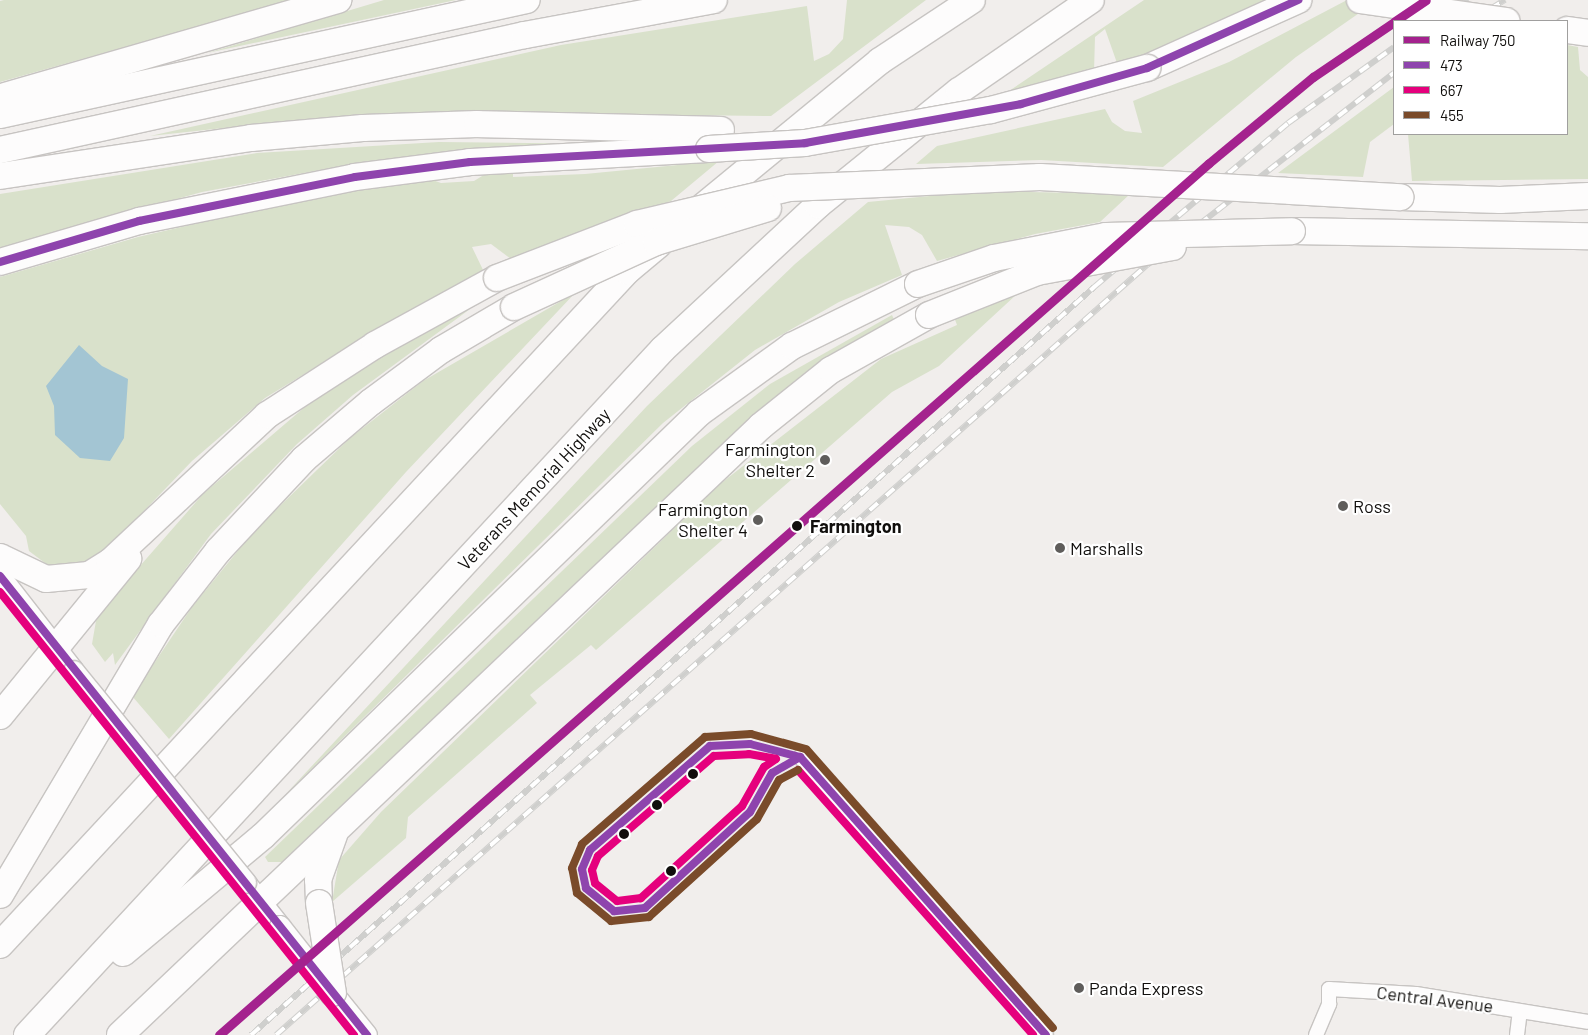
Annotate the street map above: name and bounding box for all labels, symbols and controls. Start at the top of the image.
legend [1393,20,1568,135]
text: Railway 750 [1440,31,1516,49]
text: 473 [1440,56,1463,74]
text: 667 [1440,81,1463,99]
text: 455 [1440,106,1464,124]
street label: Veterans Memorial Highway [453,404,615,574]
place label: Farmington Shelter 2 [725,439,815,482]
marker: Farmington Shelter 2 [819,454,831,466]
place label: Ross [1353,495,1391,517]
place label: Farmington Shelter 4 [658,499,748,542]
marker: Ross [1337,500,1349,512]
marker: Farmington Shelter 4 [752,514,764,526]
place label: Farmington [810,515,902,537]
marker: Farmington [788,517,806,535]
place label: Marshalls [1070,537,1143,559]
marker: Marshalls [1054,542,1066,554]
unlabelled marker [688,769,698,779]
unlabelled marker [652,800,662,810]
unlabelled marker [619,829,629,839]
unlabelled marker [666,866,676,876]
place label: Panda Express [1089,977,1203,999]
street label: Central Avenue [1375,981,1495,1017]
marker: Panda Express [1073,982,1085,994]

